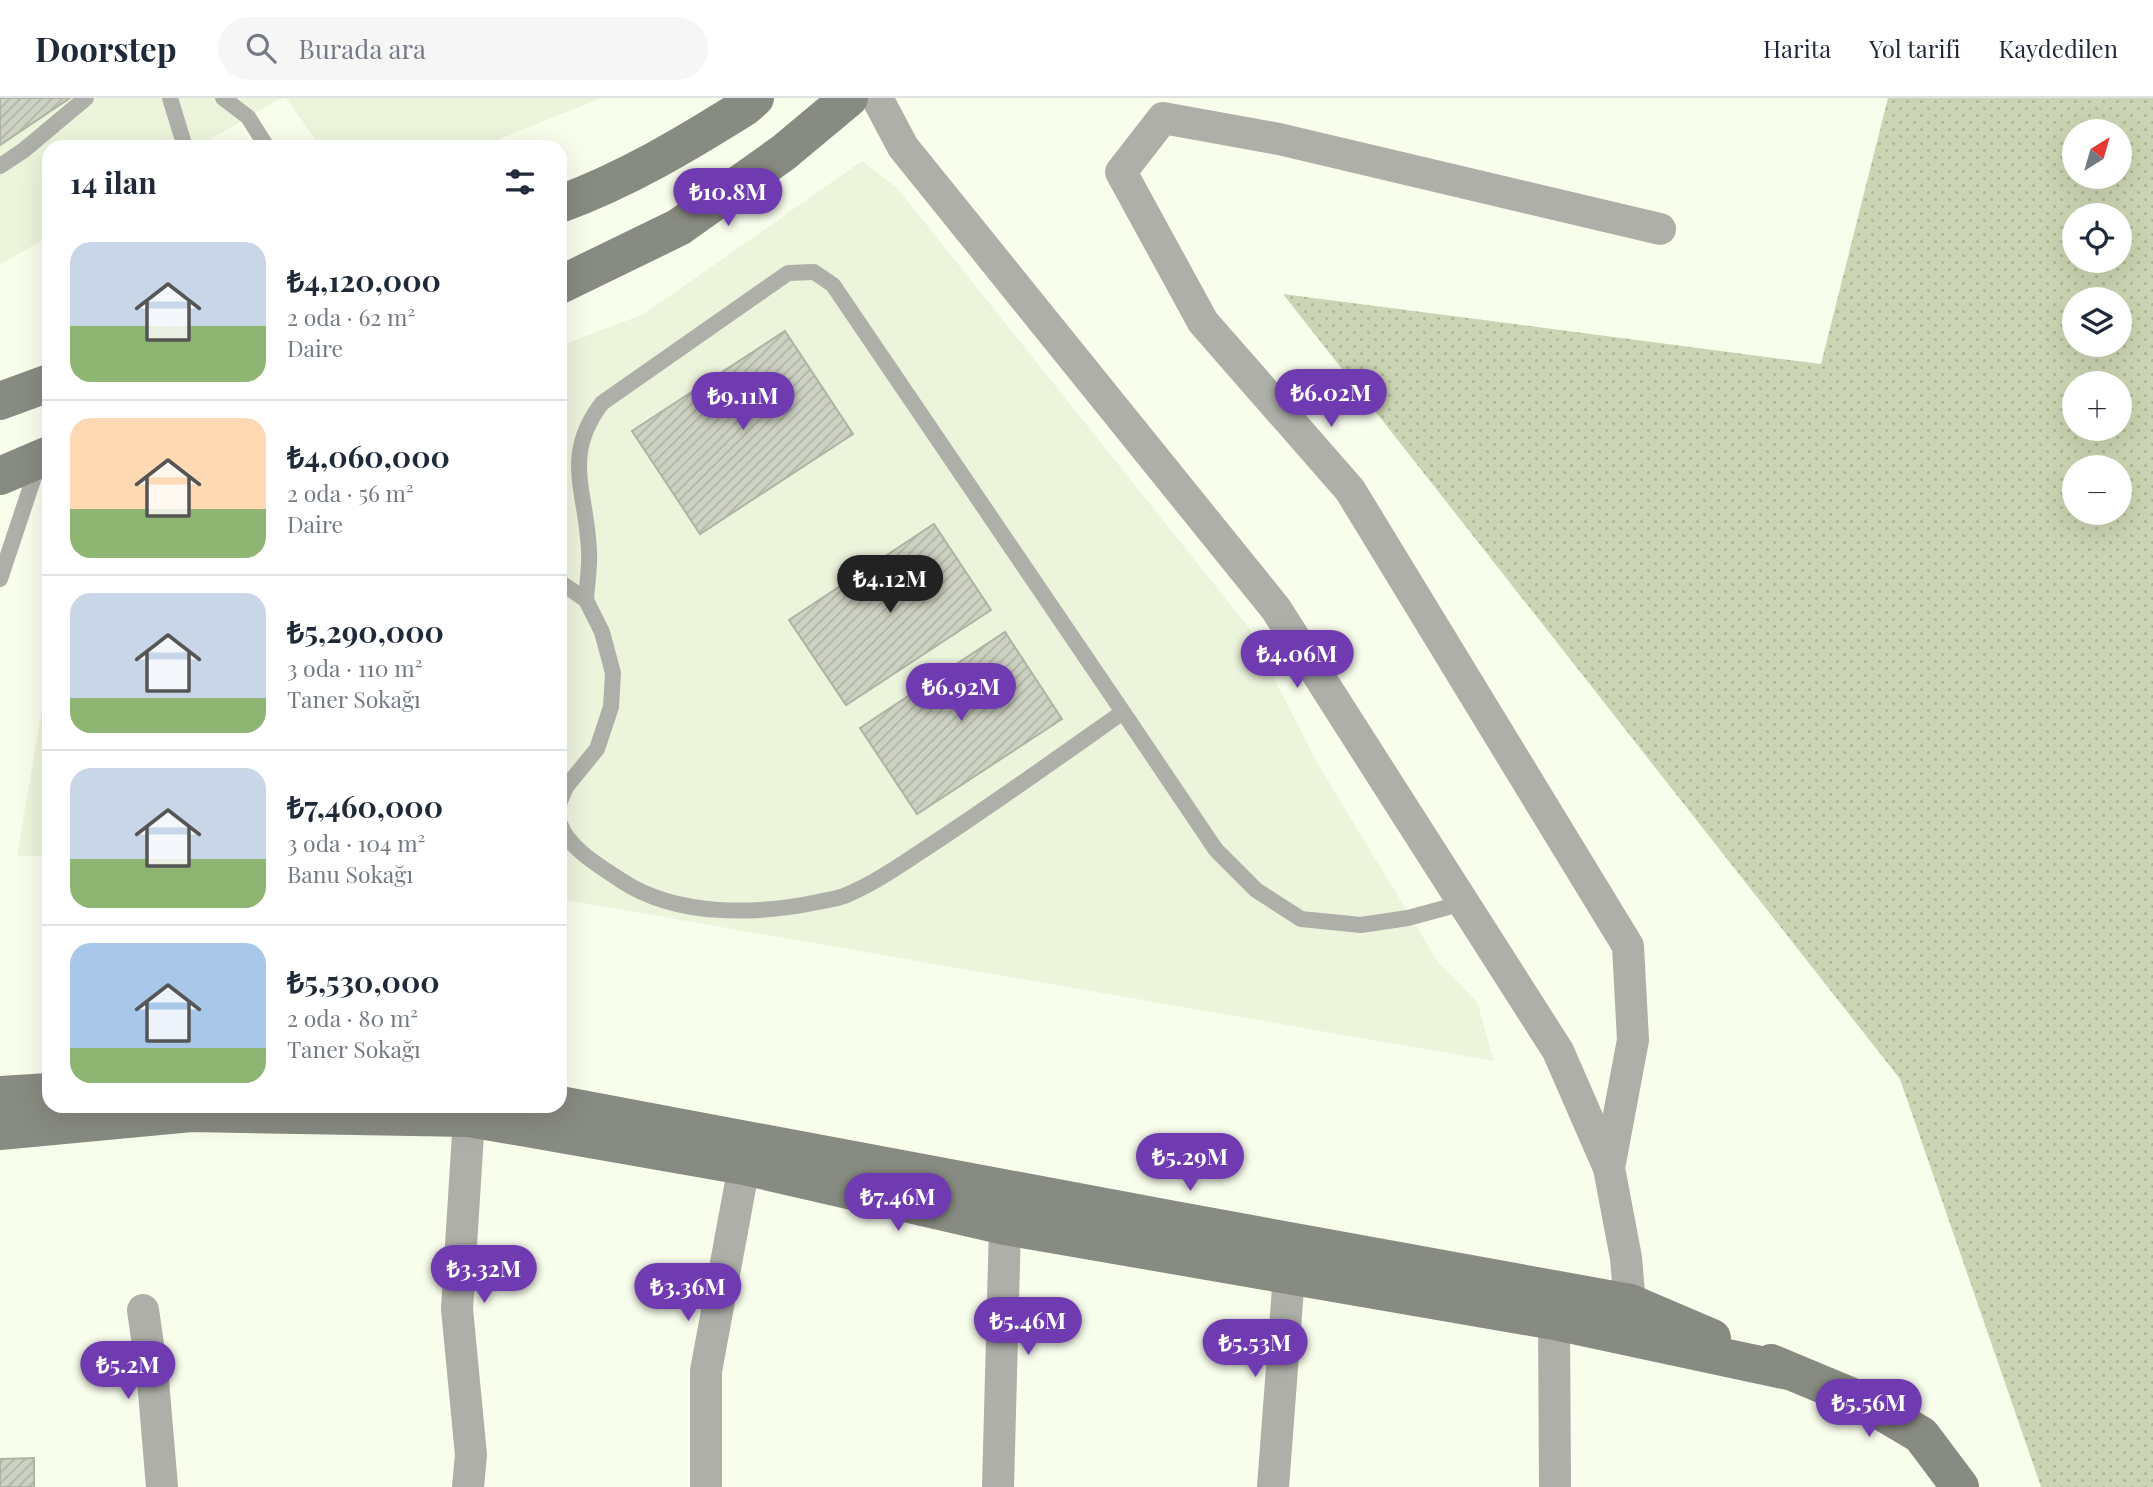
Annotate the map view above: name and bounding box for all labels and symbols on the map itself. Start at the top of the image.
north arrow [2062,119,2132,189]
pin: ₺10.8M [671,169,785,228]
pin: ₺6.02M [1274,370,1388,429]
pin: ₺9.11M [686,372,800,432]
pin: ₺4.12M [833,556,947,615]
pin: ₺4.06M [1240,630,1354,690]
pin: ₺6.92M [904,664,1018,723]
pin: ₺5.29M [1133,1134,1247,1193]
pin: ₺7.46M [841,1174,955,1233]
pin: ₺3.32M [427,1246,541,1305]
pin: ₺3.36M [631,1264,745,1323]
pin: ₺5.46M [971,1298,1085,1357]
pin: ₺5.53M [1198,1320,1312,1379]
pin: ₺5.2M [79,1342,177,1401]
pin: ₺5.56M [1812,1380,1926,1439]

